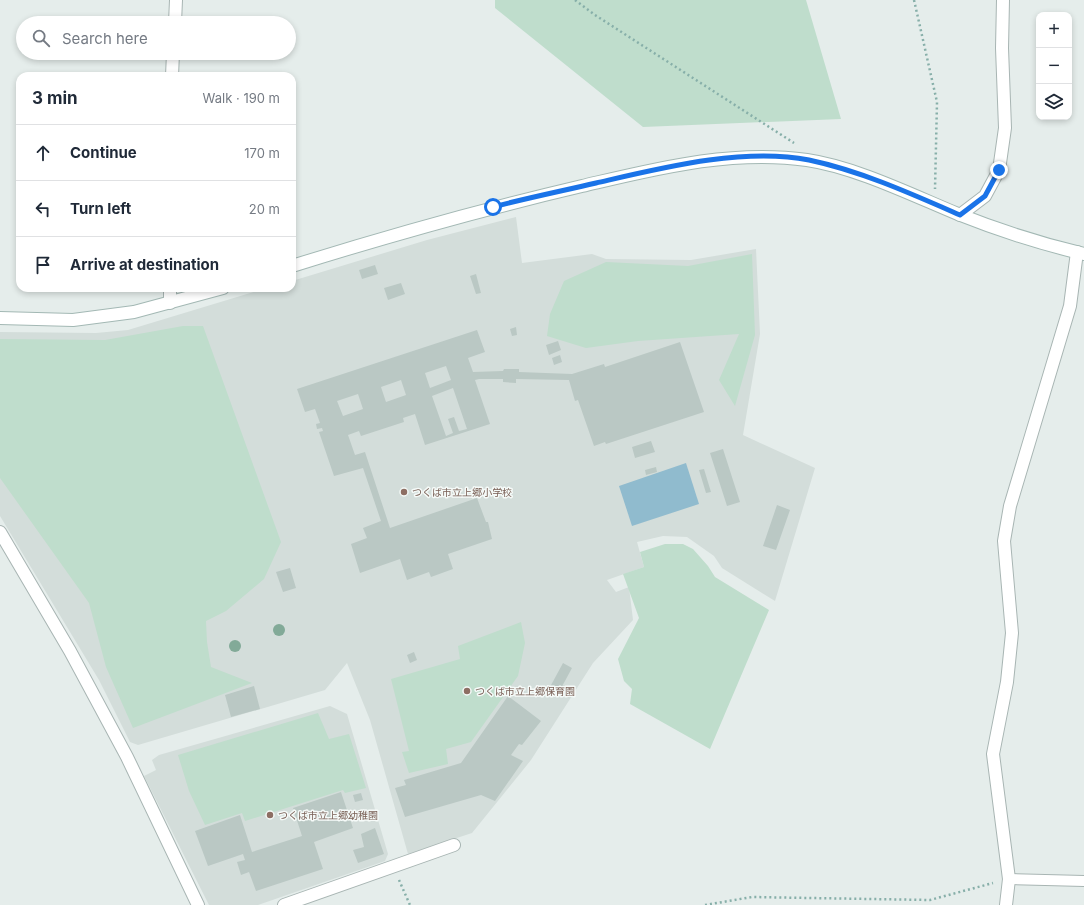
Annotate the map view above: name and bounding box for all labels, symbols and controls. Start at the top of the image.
map controls [1036,12,1072,120]
button: + [1036,12,1072,48]
search box [16,16,296,60]
icon: search [30,27,52,49]
text: Search here [62,29,148,48]
button: − [1036,48,1072,84]
button: layers [1036,84,1072,120]
text: 3 min [32,88,78,108]
text: Walk · 190 m [203,90,280,106]
icon: ahead [32,142,54,164]
text: Continue [70,143,137,162]
text: 170 m [244,145,280,161]
route end [990,161,1008,179]
icon: left [32,198,54,220]
route start [484,198,502,216]
text: Turn left [70,199,131,218]
text: 20 m [249,201,280,217]
icon: arrive [32,254,54,276]
text: Arrive at destination [70,255,219,274]
place label: つくば市立上郷小学校 [412,486,512,498]
marker: つくば市立上郷小学校 [399,487,409,497]
place label: つくば市立上郷保育園 [475,685,575,697]
marker: つくば市立上郷保育園 [462,686,472,696]
place label: つくば市立上郷幼稚園 [278,809,378,821]
marker: つくば市立上郷幼稚園 [265,810,275,820]

